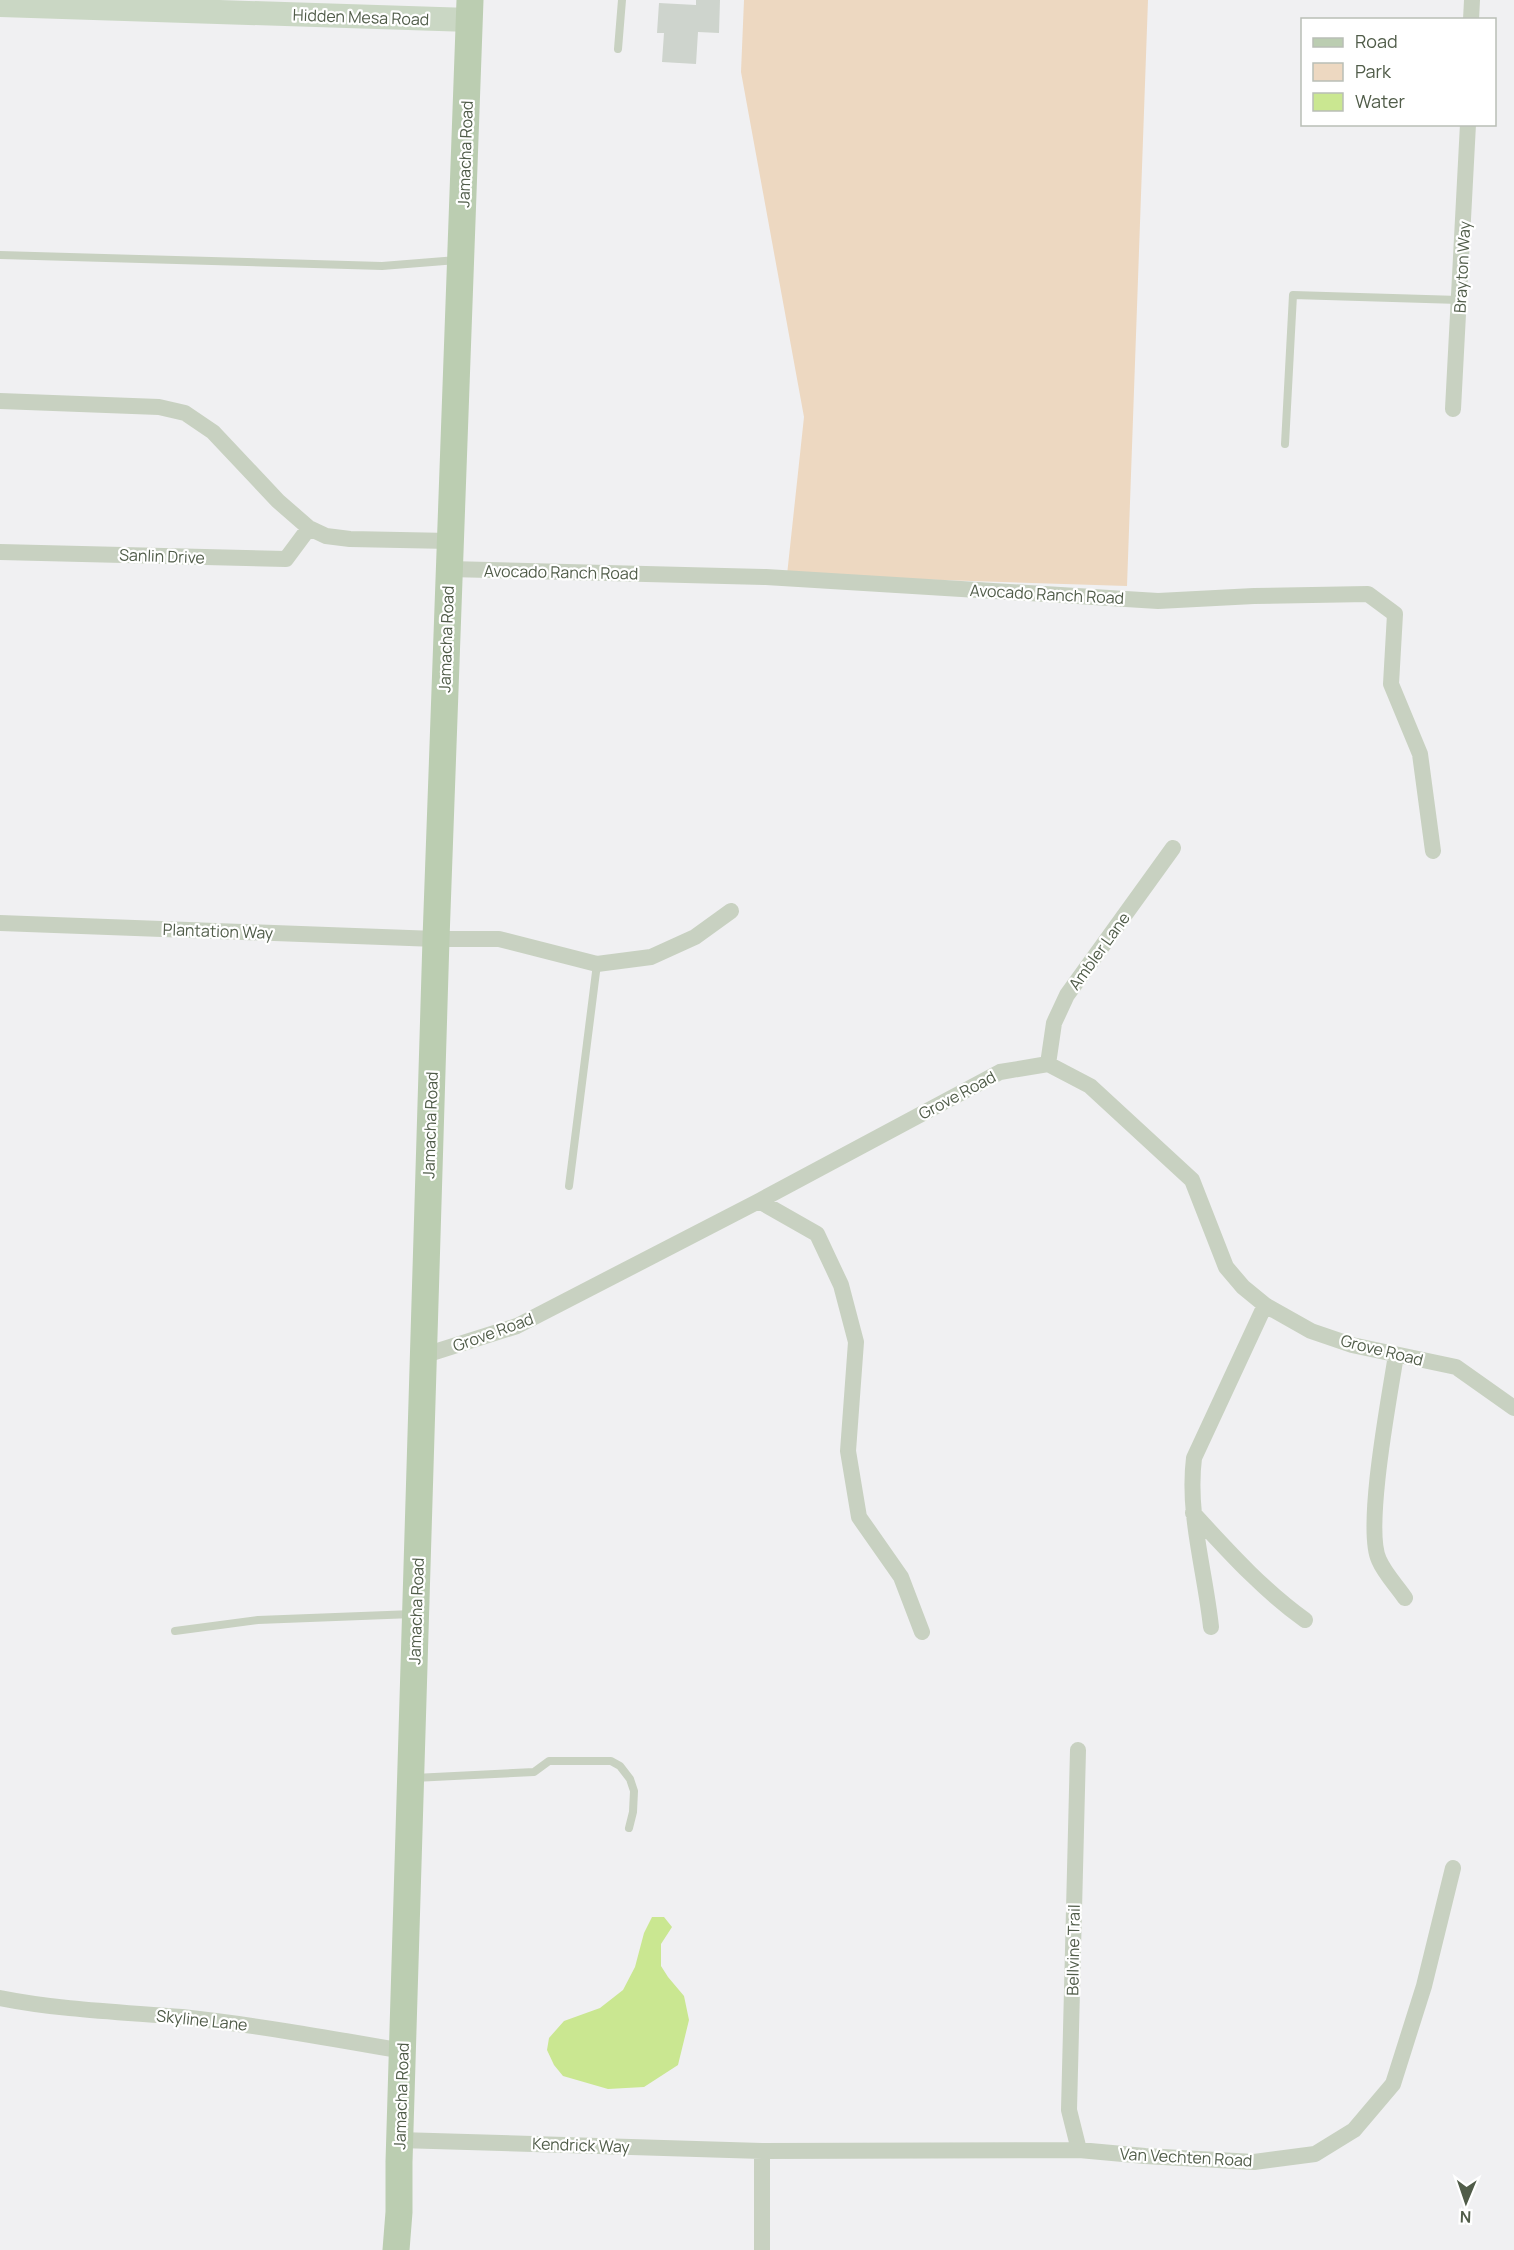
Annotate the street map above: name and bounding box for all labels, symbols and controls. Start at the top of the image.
street label: Hidden Mesa Road [292,4,430,30]
legend [1301,18,1496,126]
text: Road [1355,29,1398,53]
text: Park [1355,59,1392,83]
text: Water [1355,89,1405,113]
street label: Jamacha Road [452,100,478,208]
street label: Brayton Way [1449,220,1475,314]
street label: Sanlin Drive [119,544,205,568]
street label: Avocado Ranch Road [484,560,638,584]
street label: Avocado Ranch Road [969,579,1125,609]
street label: Jamacha Road [433,585,459,693]
street label: Ambler Lane [1063,908,1135,994]
street label: Plantation Way [162,918,274,944]
street label: Grove Road [915,1065,999,1125]
street label: Jamacha Road [417,1071,443,1179]
street label: Grove Road [450,1307,536,1357]
street label: Grove Road [1338,1329,1426,1371]
street label: Jamacha Road [403,1557,429,1665]
street label: Bellvine Trail [1061,1904,1085,1996]
street label: Skyline Lane [155,2004,249,2036]
street label: Jamacha Road [388,2042,414,2150]
street label: Kendrick Way [532,2132,631,2158]
street label: Van Vechten Road [1119,2143,1253,2171]
north arrow [1436,2172,1496,2232]
text: N [1459,2206,1472,2228]

